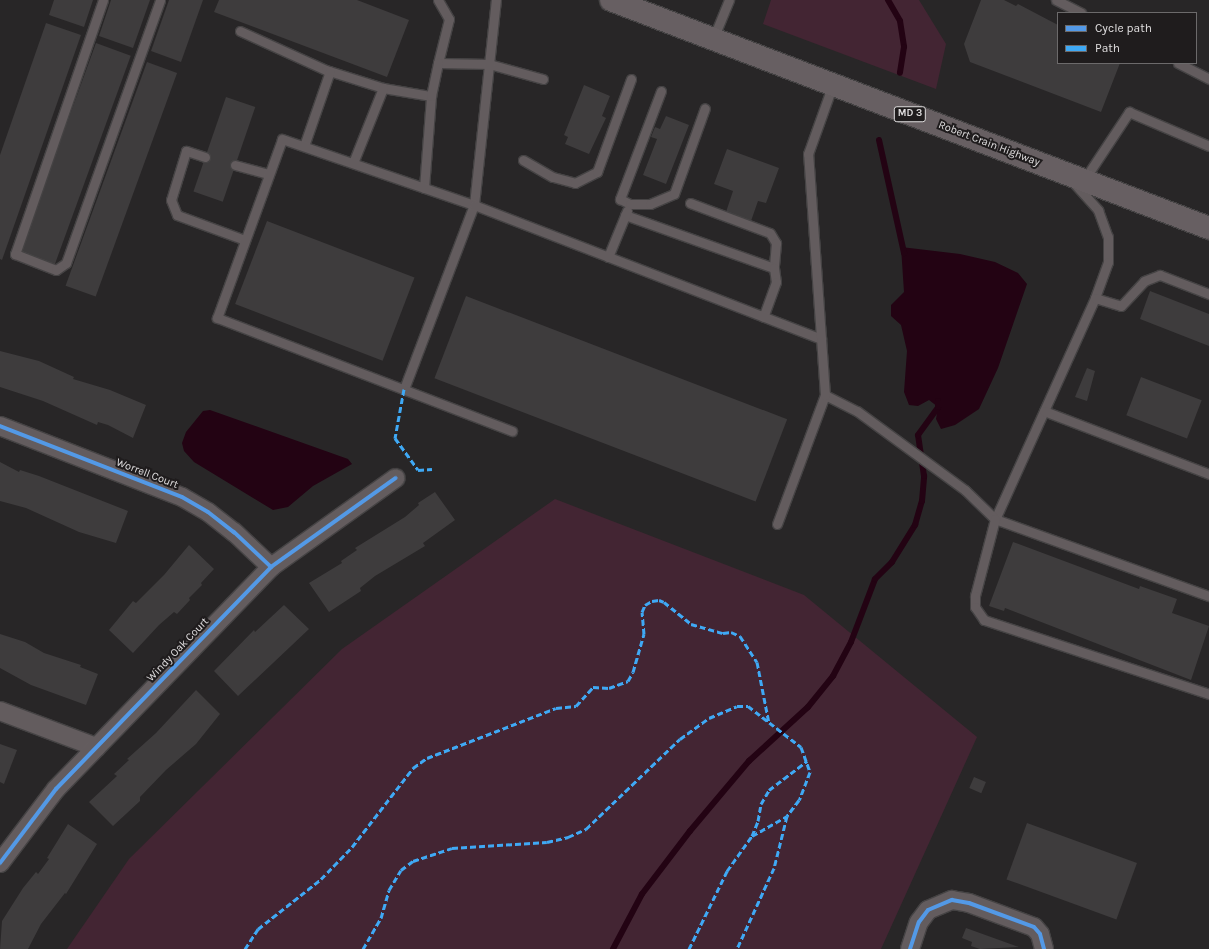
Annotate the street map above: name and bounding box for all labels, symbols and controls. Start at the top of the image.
legend [1057,12,1197,64]
text: Cycle path [1095,21,1152,35]
text: Path [1095,41,1120,55]
road number: MD 3 [893,106,927,122]
street label: Robert Crain Highway [936,119,1042,169]
street label: Worrell Court [114,456,180,492]
street label: Windy Oak Court [144,615,212,685]

